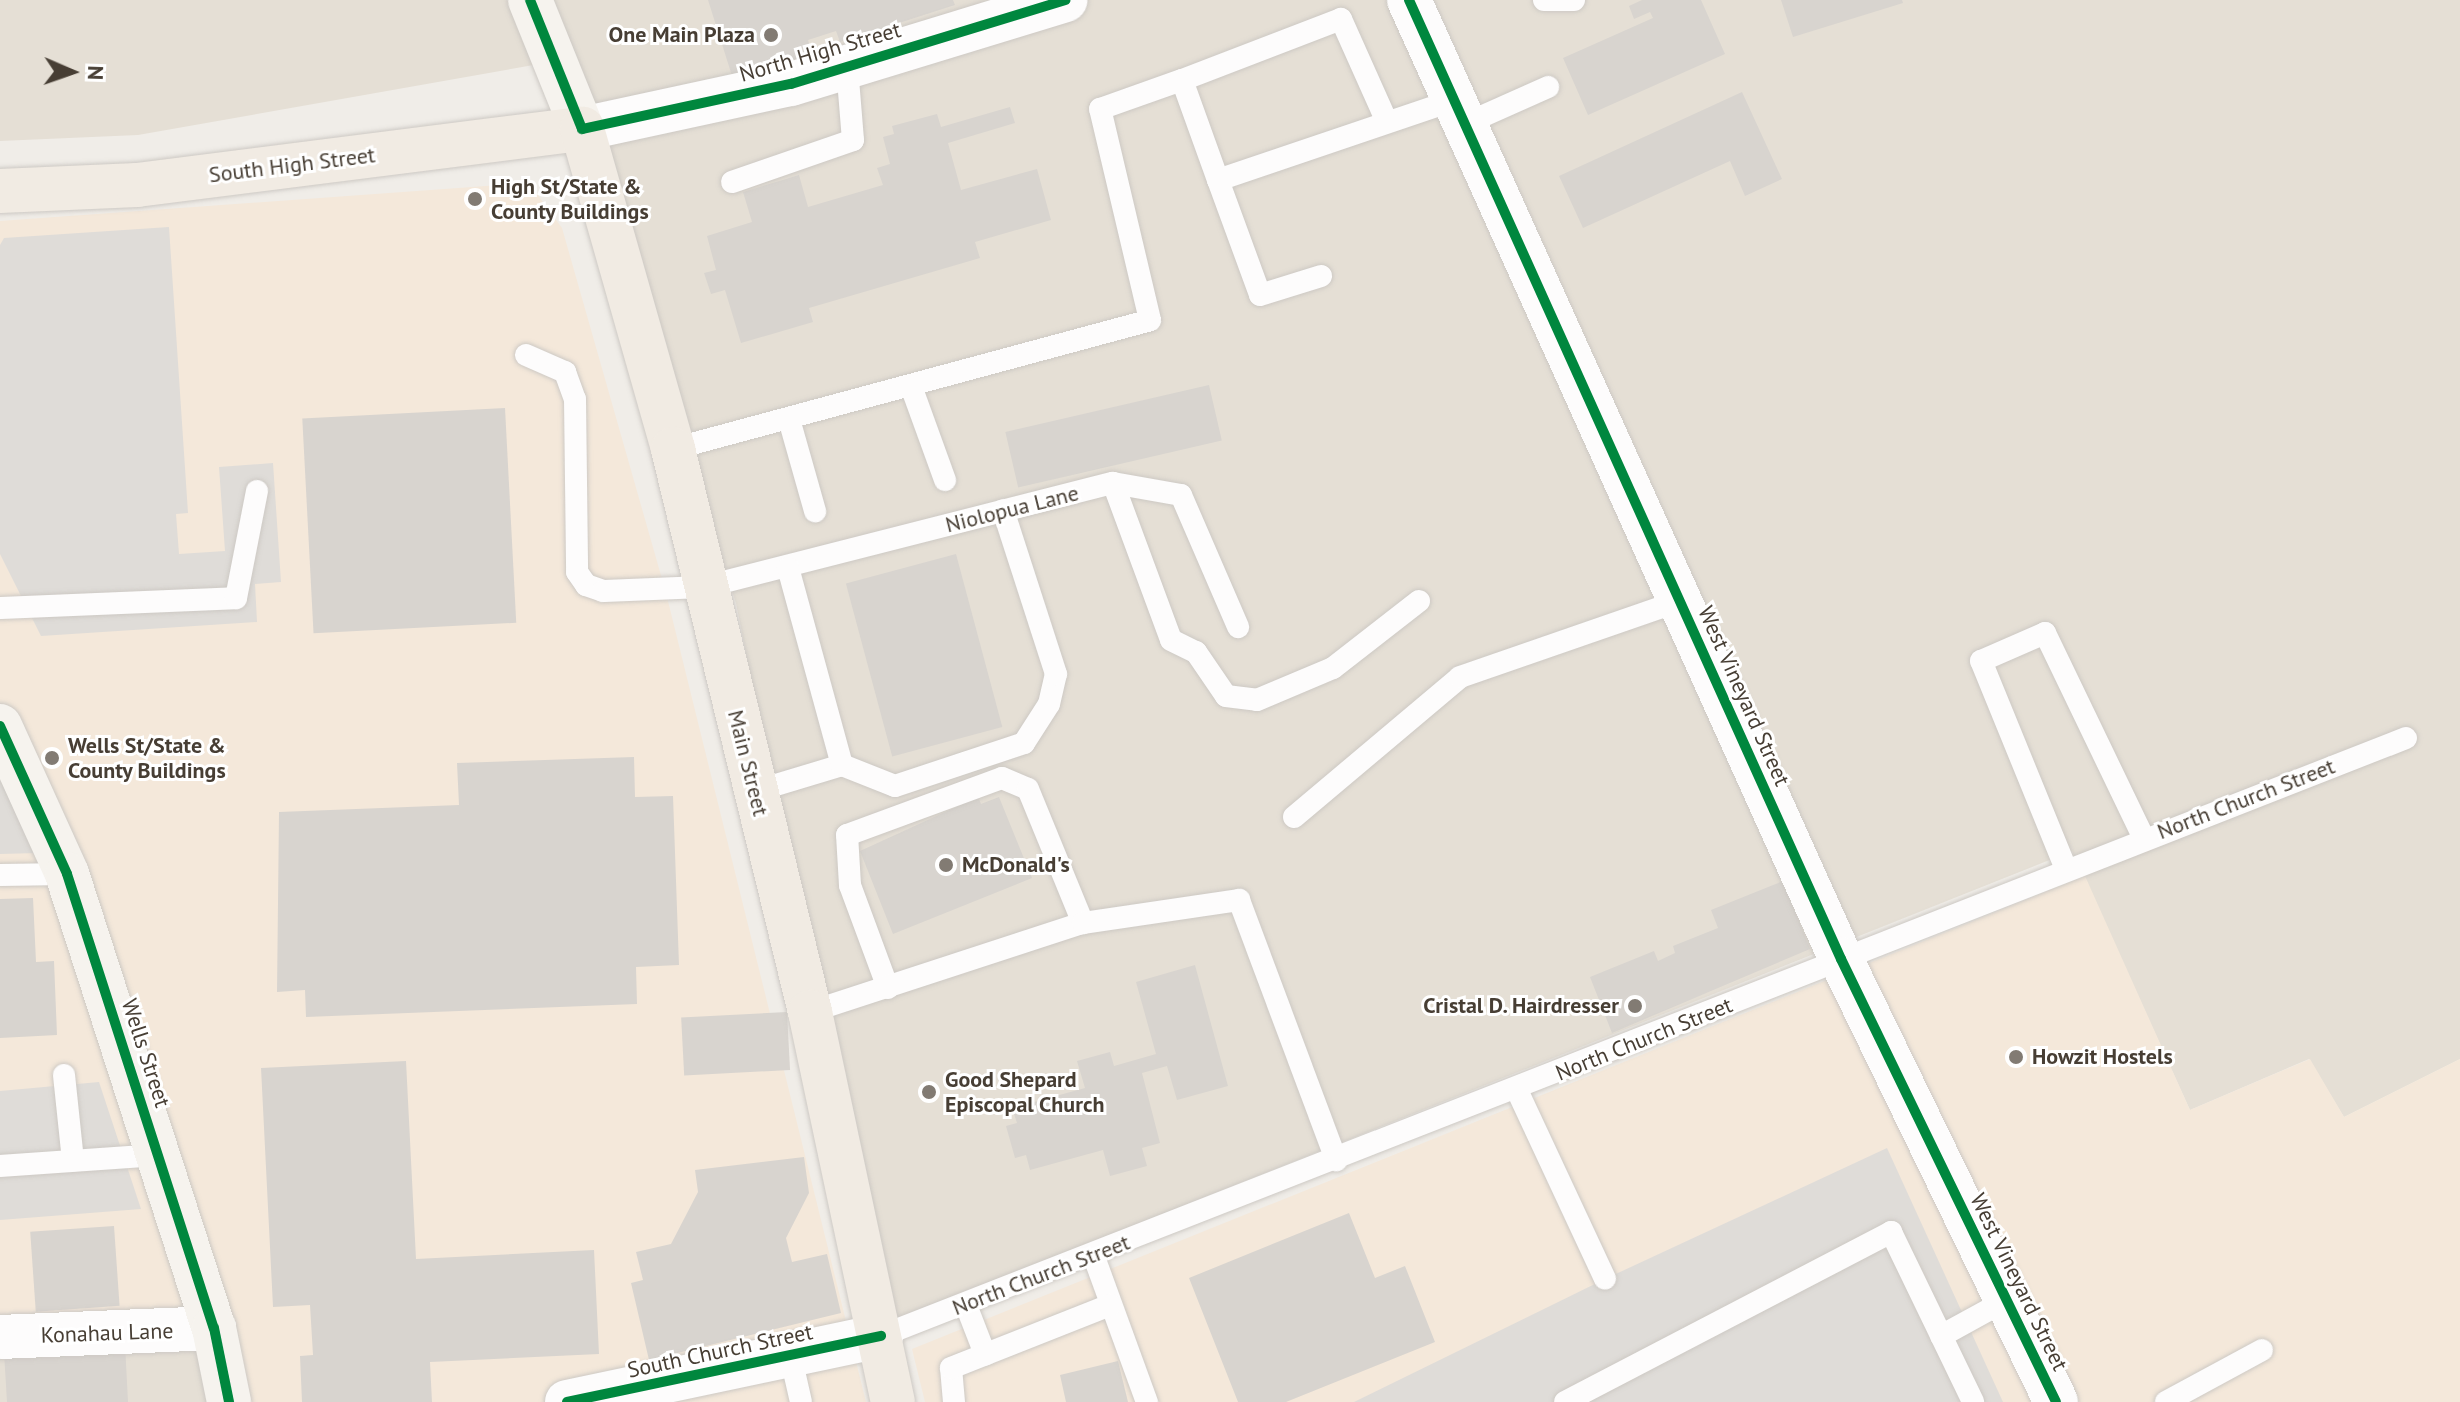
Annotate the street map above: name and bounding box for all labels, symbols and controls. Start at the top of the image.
street label: North High Street [736,16,904,88]
place label: One Main Plaza [609,22,755,48]
marker: One Main Plaza [762,26,780,44]
north arrow [32,32,112,112]
text: N [82,65,110,81]
street label: South High Street [207,142,377,188]
place label: High St/State & County Buildings [491,173,649,224]
marker: High St/State & County Buildings [466,190,484,208]
street label: Niolopua Lane [943,480,1081,538]
street label: West Vineyard Street [1692,602,1796,790]
street label: Main Street [722,707,774,819]
place label: Wells St/State & County Buildings [68,732,226,784]
marker: Wells St/State & County Buildings [43,749,61,767]
street label: North Church Street [2153,753,2339,845]
place label: McDonald's [962,852,1070,878]
marker: McDonald's [937,856,955,874]
street label: North Church Street [1552,992,1736,1086]
place label: Cristal D. Hairdresser [1422,993,1619,1019]
street label: Wells Street [116,995,176,1111]
marker: Cristal D. Hairdresser [1626,997,1644,1015]
place label: Howzit Hostels [2032,1044,2173,1070]
marker: Howzit Hostels [2007,1048,2025,1066]
place label: Good Shepard Episcopal Church [945,1066,1105,1118]
marker: Good Shepard Episcopal Church [920,1083,938,1101]
street label: West Vineyard Street [1964,1189,2074,1375]
street label: North Church Street [948,1229,1134,1321]
street label: Konahau Lane [40,1317,174,1349]
street label: South Church Street [625,1318,815,1384]

